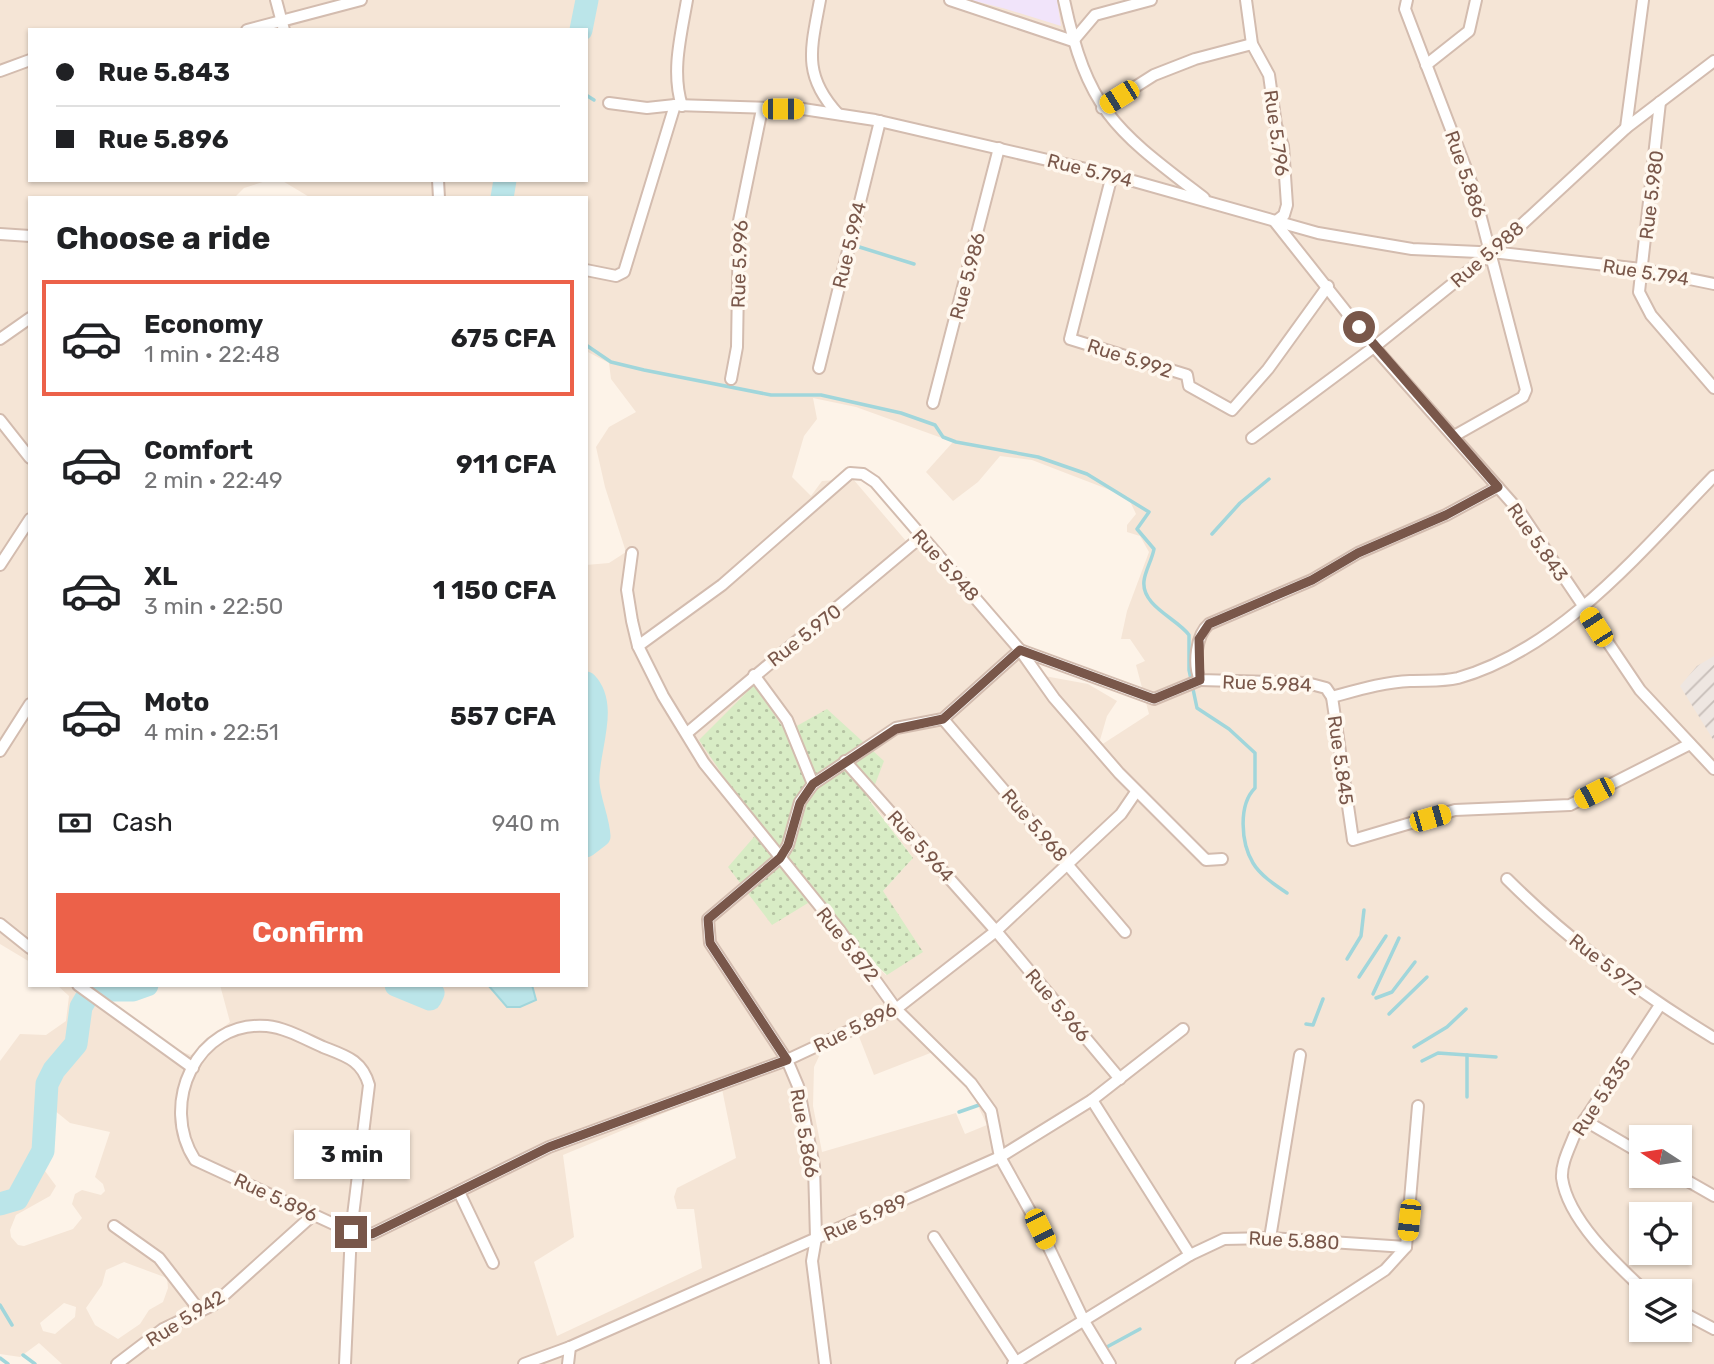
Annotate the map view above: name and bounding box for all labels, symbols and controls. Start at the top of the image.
text: Rue 5.843 [98,57,230,88]
car [1096,77,1143,117]
street label: Rue 5.796 [1259,88,1294,178]
car [763,99,805,120]
text: Rue 5.896 [98,124,229,155]
street label: Rue 5.886 [1440,128,1491,221]
street label: Rue 5.794 [1045,149,1135,192]
street label: Rue 5.980 [1635,149,1668,241]
street label: Rue 5.994 [828,199,871,291]
street label: Rue 5.988 [1446,216,1529,292]
text: Choose a ride [56,219,270,257]
street label: Rue 5.996 [726,220,753,308]
street label: Rue 5.986 [945,230,990,322]
street label: Rue 5.794 [1601,254,1691,291]
icon: car [60,307,123,370]
text: Economy [144,309,263,340]
route start [1343,311,1375,343]
text: 675 CFA [451,323,556,354]
street label: Rue 5.992 [1084,334,1175,383]
text: 1 min · 22:48 [144,340,280,368]
icon: car [60,433,123,496]
text: Comfort [144,435,253,466]
text: 911 CFA [456,449,556,480]
text: 2 min · 22:49 [144,466,283,494]
street label: Rue 5.843 [1502,499,1573,586]
street label: Rue 5.948 [907,525,984,606]
icon: car [60,559,123,622]
text: XL [144,561,177,592]
text: 1 150 CFA [433,575,556,606]
text: 3 min · 22:50 [144,592,283,620]
street label: Rue 5.970 [763,599,846,671]
car [1576,604,1617,650]
street label: Rue 5.984 [1222,670,1312,697]
icon: car [60,685,123,748]
text: Moto [144,687,209,718]
text: 557 CFA [450,701,556,732]
street label: Rue 5.845 [1323,714,1358,806]
text: 4 min · 22:51 [144,718,279,746]
car [1571,774,1618,812]
street label: Rue 5.968 [997,784,1072,866]
car [1407,802,1454,834]
icon: cash [56,804,94,842]
street label: Rue 5.964 [882,806,959,887]
text: Cash [112,807,173,838]
text: 940 m [492,809,560,837]
button: Confirm [56,893,560,973]
street label: Rue 5.872 [811,903,884,986]
street label: Rue 5.972 [1565,929,1647,1000]
street label: Rue 5.966 [1020,964,1095,1047]
street label: Rue 5.896 [810,997,900,1057]
street label: Rue 5.835 [1567,1052,1635,1140]
street label: Rue 5.866 [785,1087,824,1179]
north arrow [1629,1125,1692,1188]
map controls [1629,1125,1692,1342]
callout: 3 min [293,1130,409,1180]
text: 3 min [321,1140,383,1168]
street label: Rue 5.896 [230,1168,321,1227]
street label: Rue 5.989 [820,1189,910,1246]
car [1397,1198,1422,1242]
button: locate [1629,1202,1692,1265]
car [1022,1206,1059,1252]
route end [335,1216,367,1248]
street label: Rue 5.880 [1248,1227,1340,1254]
button: layers [1629,1279,1692,1342]
street label: Rue 5.942 [142,1285,229,1352]

